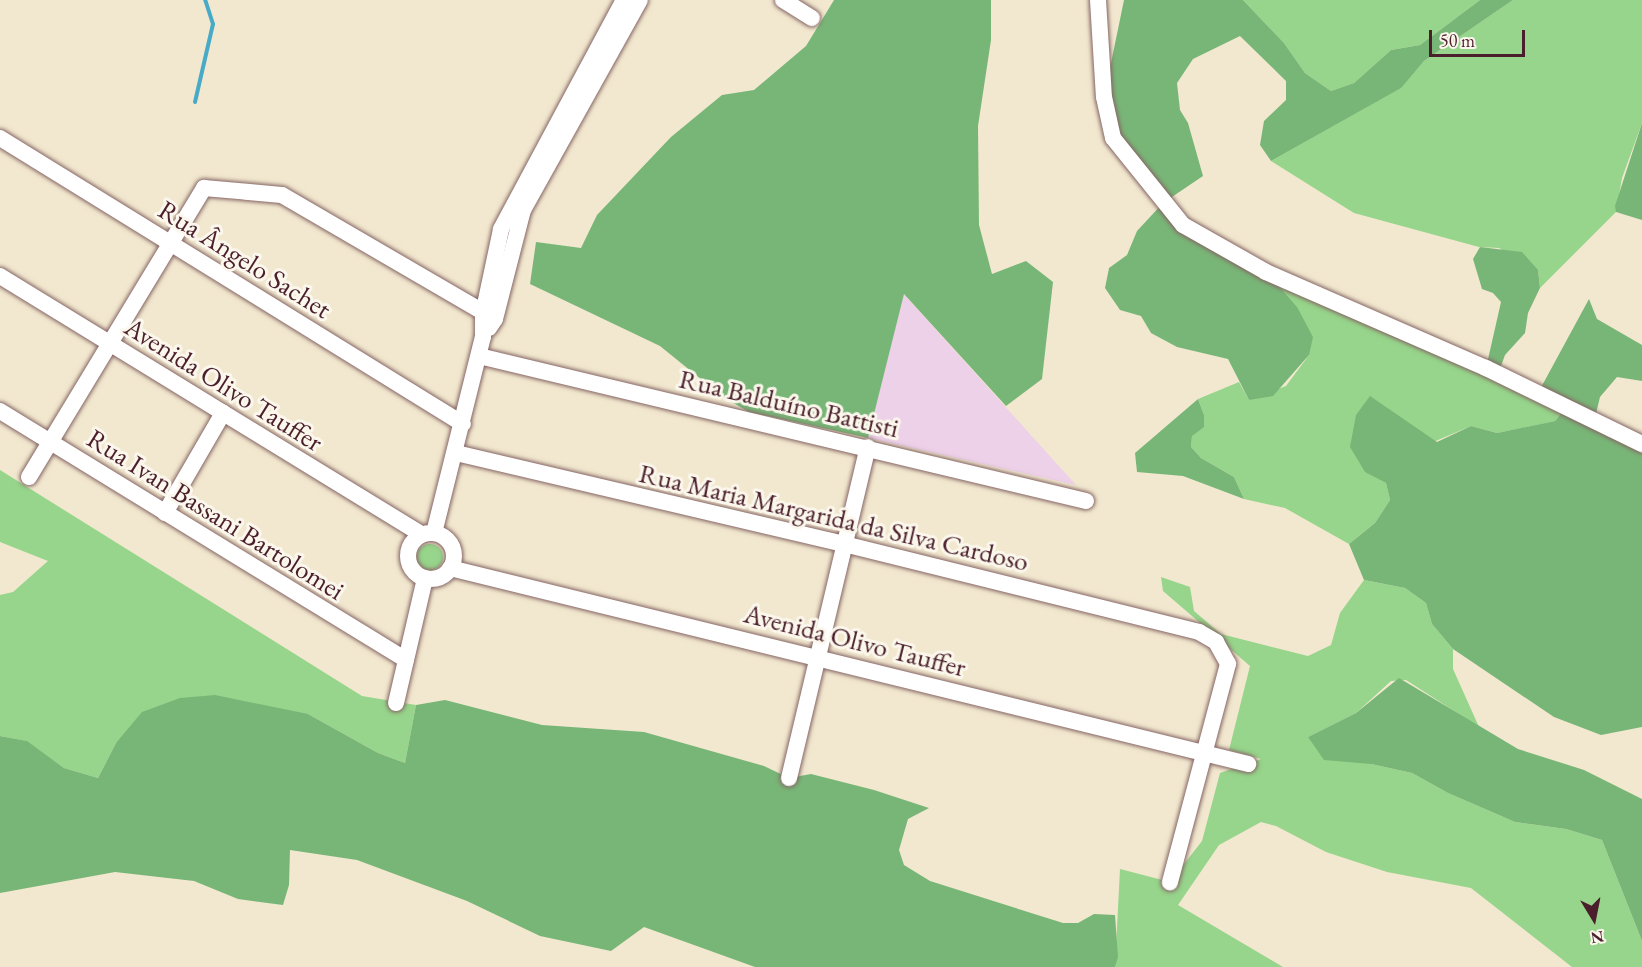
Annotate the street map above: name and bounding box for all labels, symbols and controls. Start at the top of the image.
scale bar [1432,18,1528,56]
text: 50 m [1440,29,1475,52]
street label: Rua Ângelo Sachet [153,193,337,325]
street label: Avenida Olivo Tauffer [119,310,329,458]
street label: Rua Balduíno Battisti [676,362,902,444]
street label: Rua Ivan Bassani Bartolomei [82,422,350,606]
street label: Rua Maria Margarida da Silva Cardoso [636,456,1032,578]
street label: Avenida Olivo Tauffer [741,597,969,683]
north arrow [1564,889,1624,949]
text: N [1589,926,1605,949]

